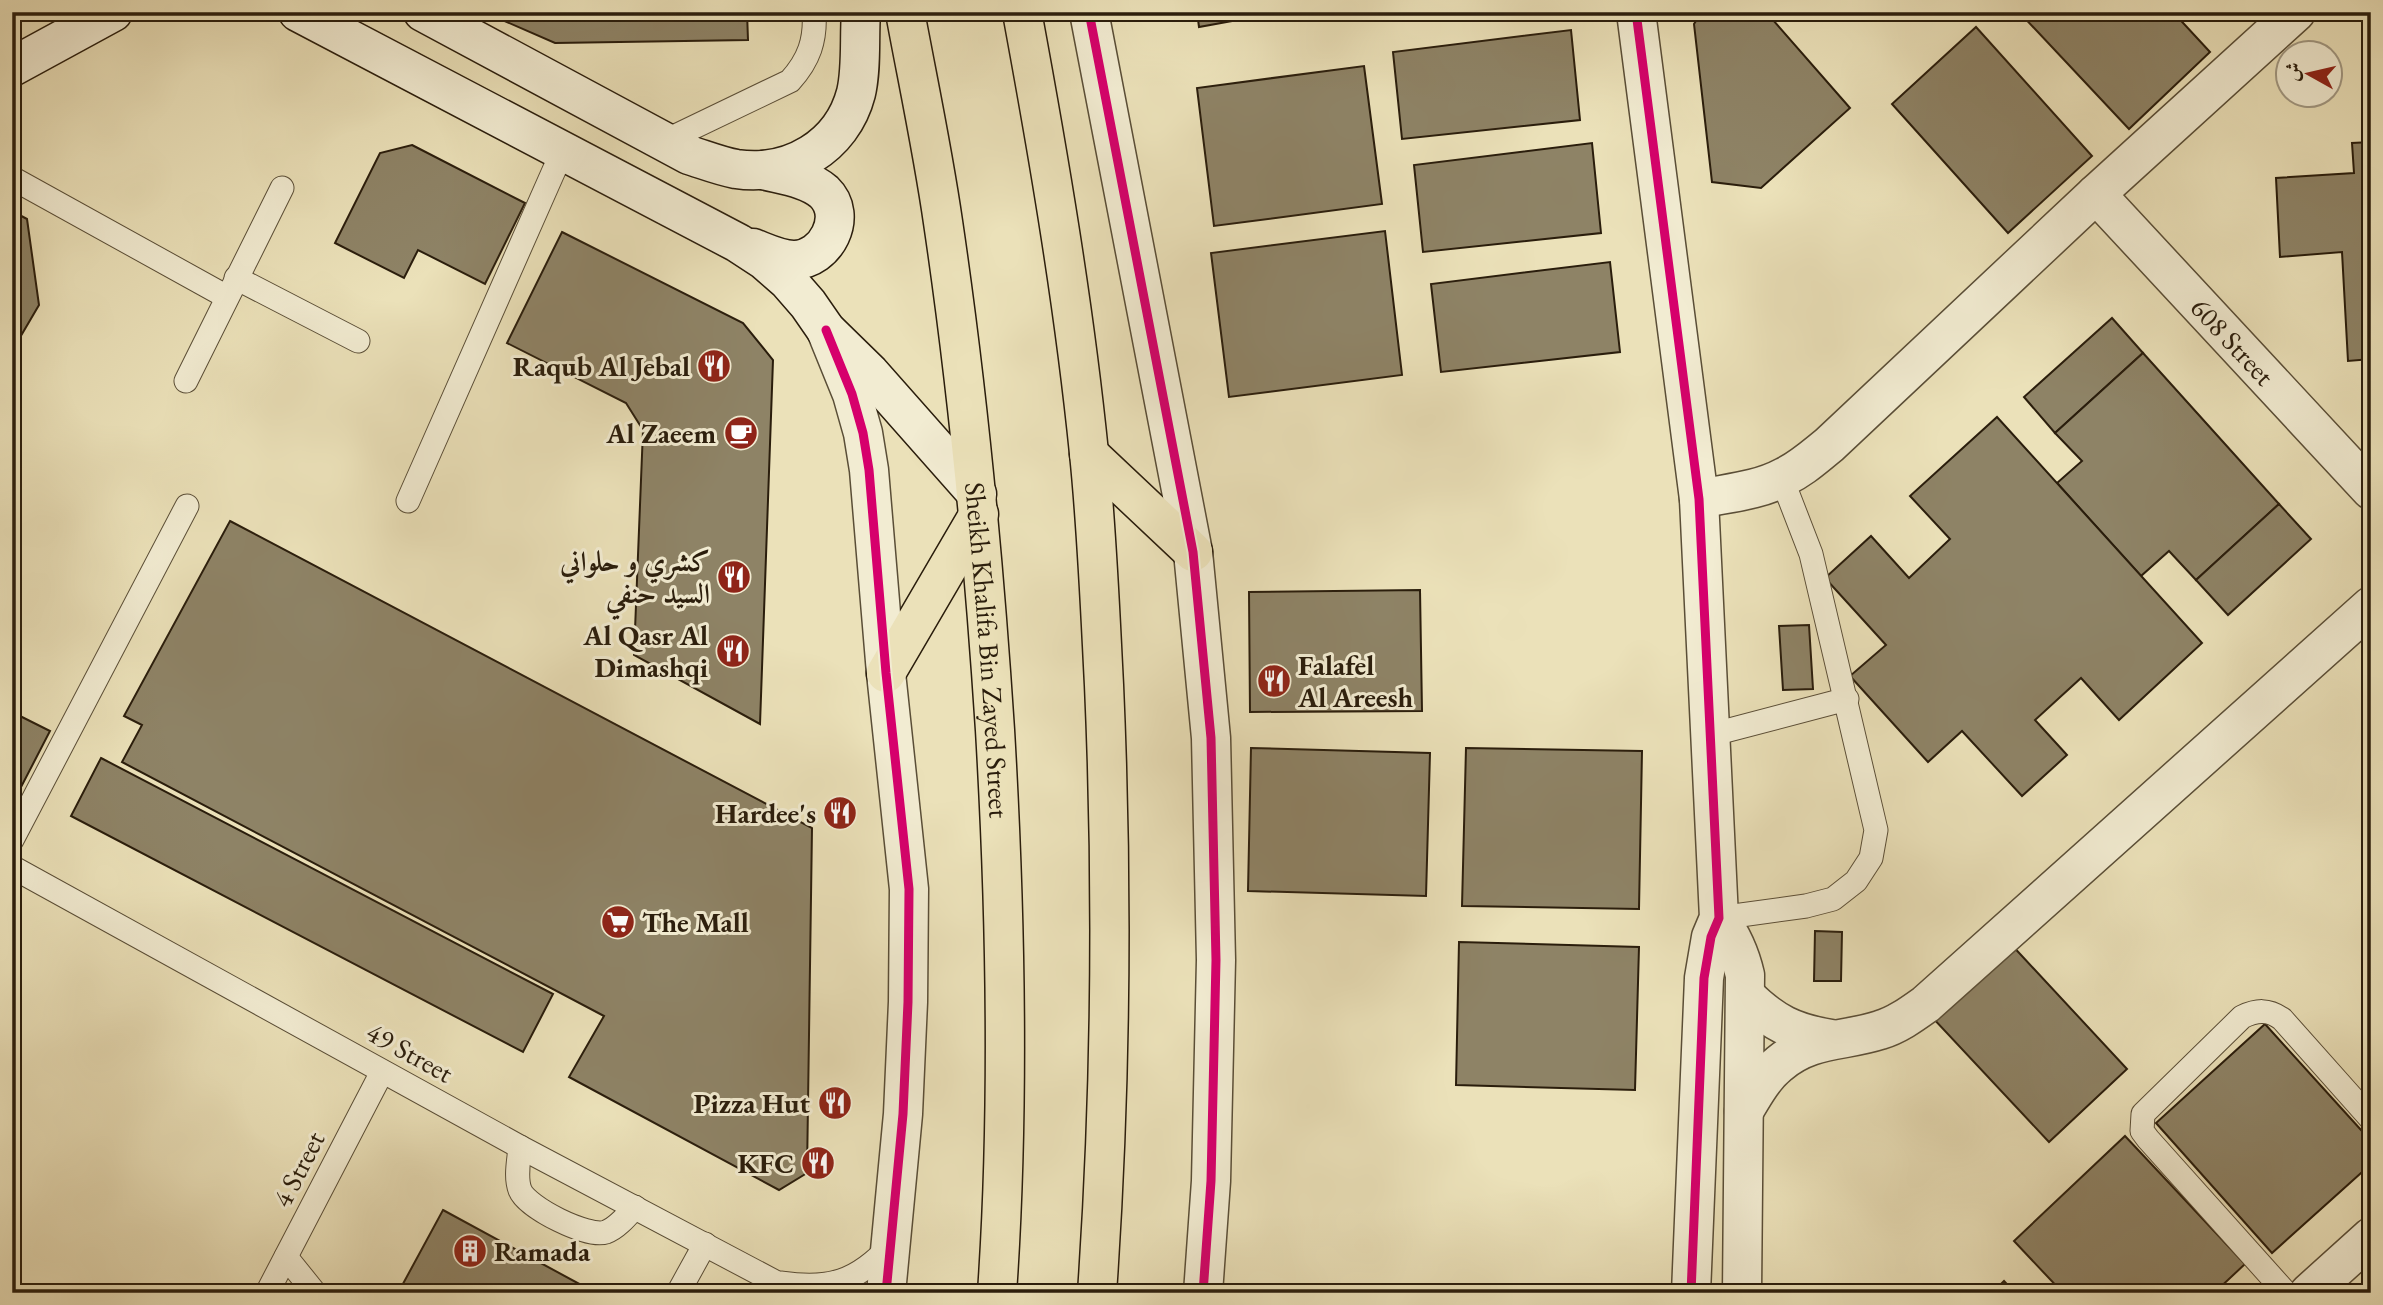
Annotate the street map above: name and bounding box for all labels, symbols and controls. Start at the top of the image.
north arrow [2274,38,2344,108]
text: ش [2279,61,2306,83]
street label: 608 Street [2183,290,2283,393]
restaurant icon: Raqub Al Jebal [695,347,733,385]
place label: Raqub Al Jebal [513,348,690,384]
cafe icon: Al Zaeem [722,414,760,452]
place label: Al Zaeem [605,415,716,451]
street label: Sheikh Khalifa Bin Zayed Street [957,480,1018,819]
place label: كشري و حلواني السيد حنفي [559,543,710,621]
restaurant icon: كشري و حلواني السيد حنفي [715,558,753,596]
place label: Al Qasr Al Dimashqi [582,617,708,685]
restaurant icon: Al Qasr Al Dimashqi [714,632,752,670]
place label: Falafel Al Areesh [1297,647,1414,715]
restaurant icon: Falafel Al Areesh [1255,662,1293,700]
restaurant icon: Hardee's [821,794,859,832]
place label: Hardee's [715,795,816,831]
supermarket icon: The Mall [599,903,637,941]
place label: The Mall [642,904,749,940]
street label: 49 Street [360,1013,460,1091]
restaurant icon: Pizza Hut [816,1084,854,1122]
place label: Pizza Hut [693,1085,810,1121]
street label: 4 Street [264,1125,332,1213]
restaurant icon: KFC [799,1144,837,1182]
place label: KFC [737,1145,794,1181]
building icon: Ramada [451,1232,489,1270]
place label: Ramada [494,1233,591,1269]

